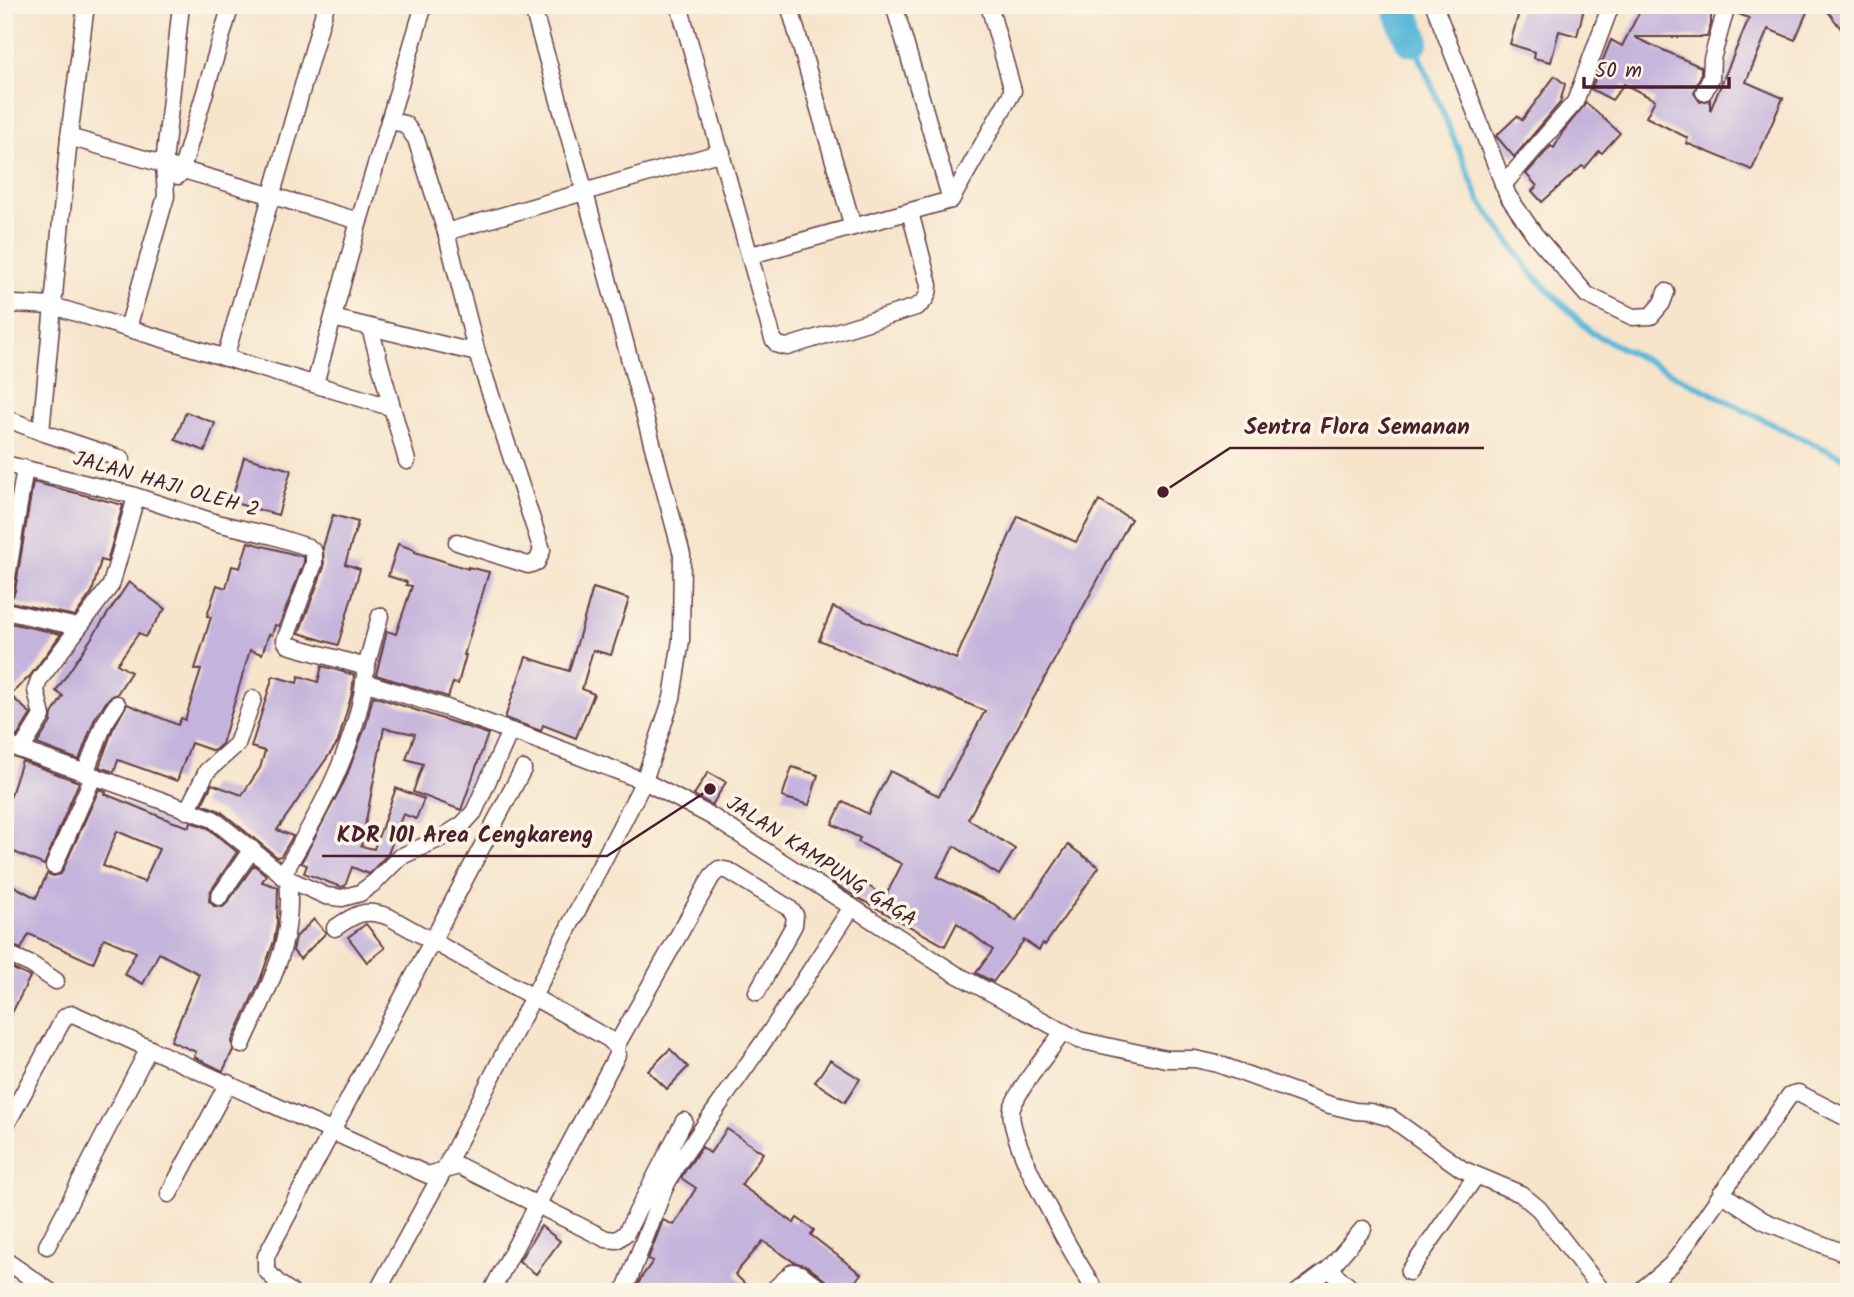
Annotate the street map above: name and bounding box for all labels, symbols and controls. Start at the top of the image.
scale bar [1584,46,1730,90]
text: 50 m [1595,55,1642,88]
callout: Sentra Flora Semanan [1230,404,1484,448]
text: Sentra Flora Semanan [1244,410,1470,446]
street label: JALAN HAJI OLEH 2 [69,443,263,527]
street label: JALAN KAMPUNG GAGA [719,788,923,936]
callout: KDR 101 Area Cengkareng [322,812,607,856]
text: KDR 101 Area Cengkareng [337,818,593,854]

